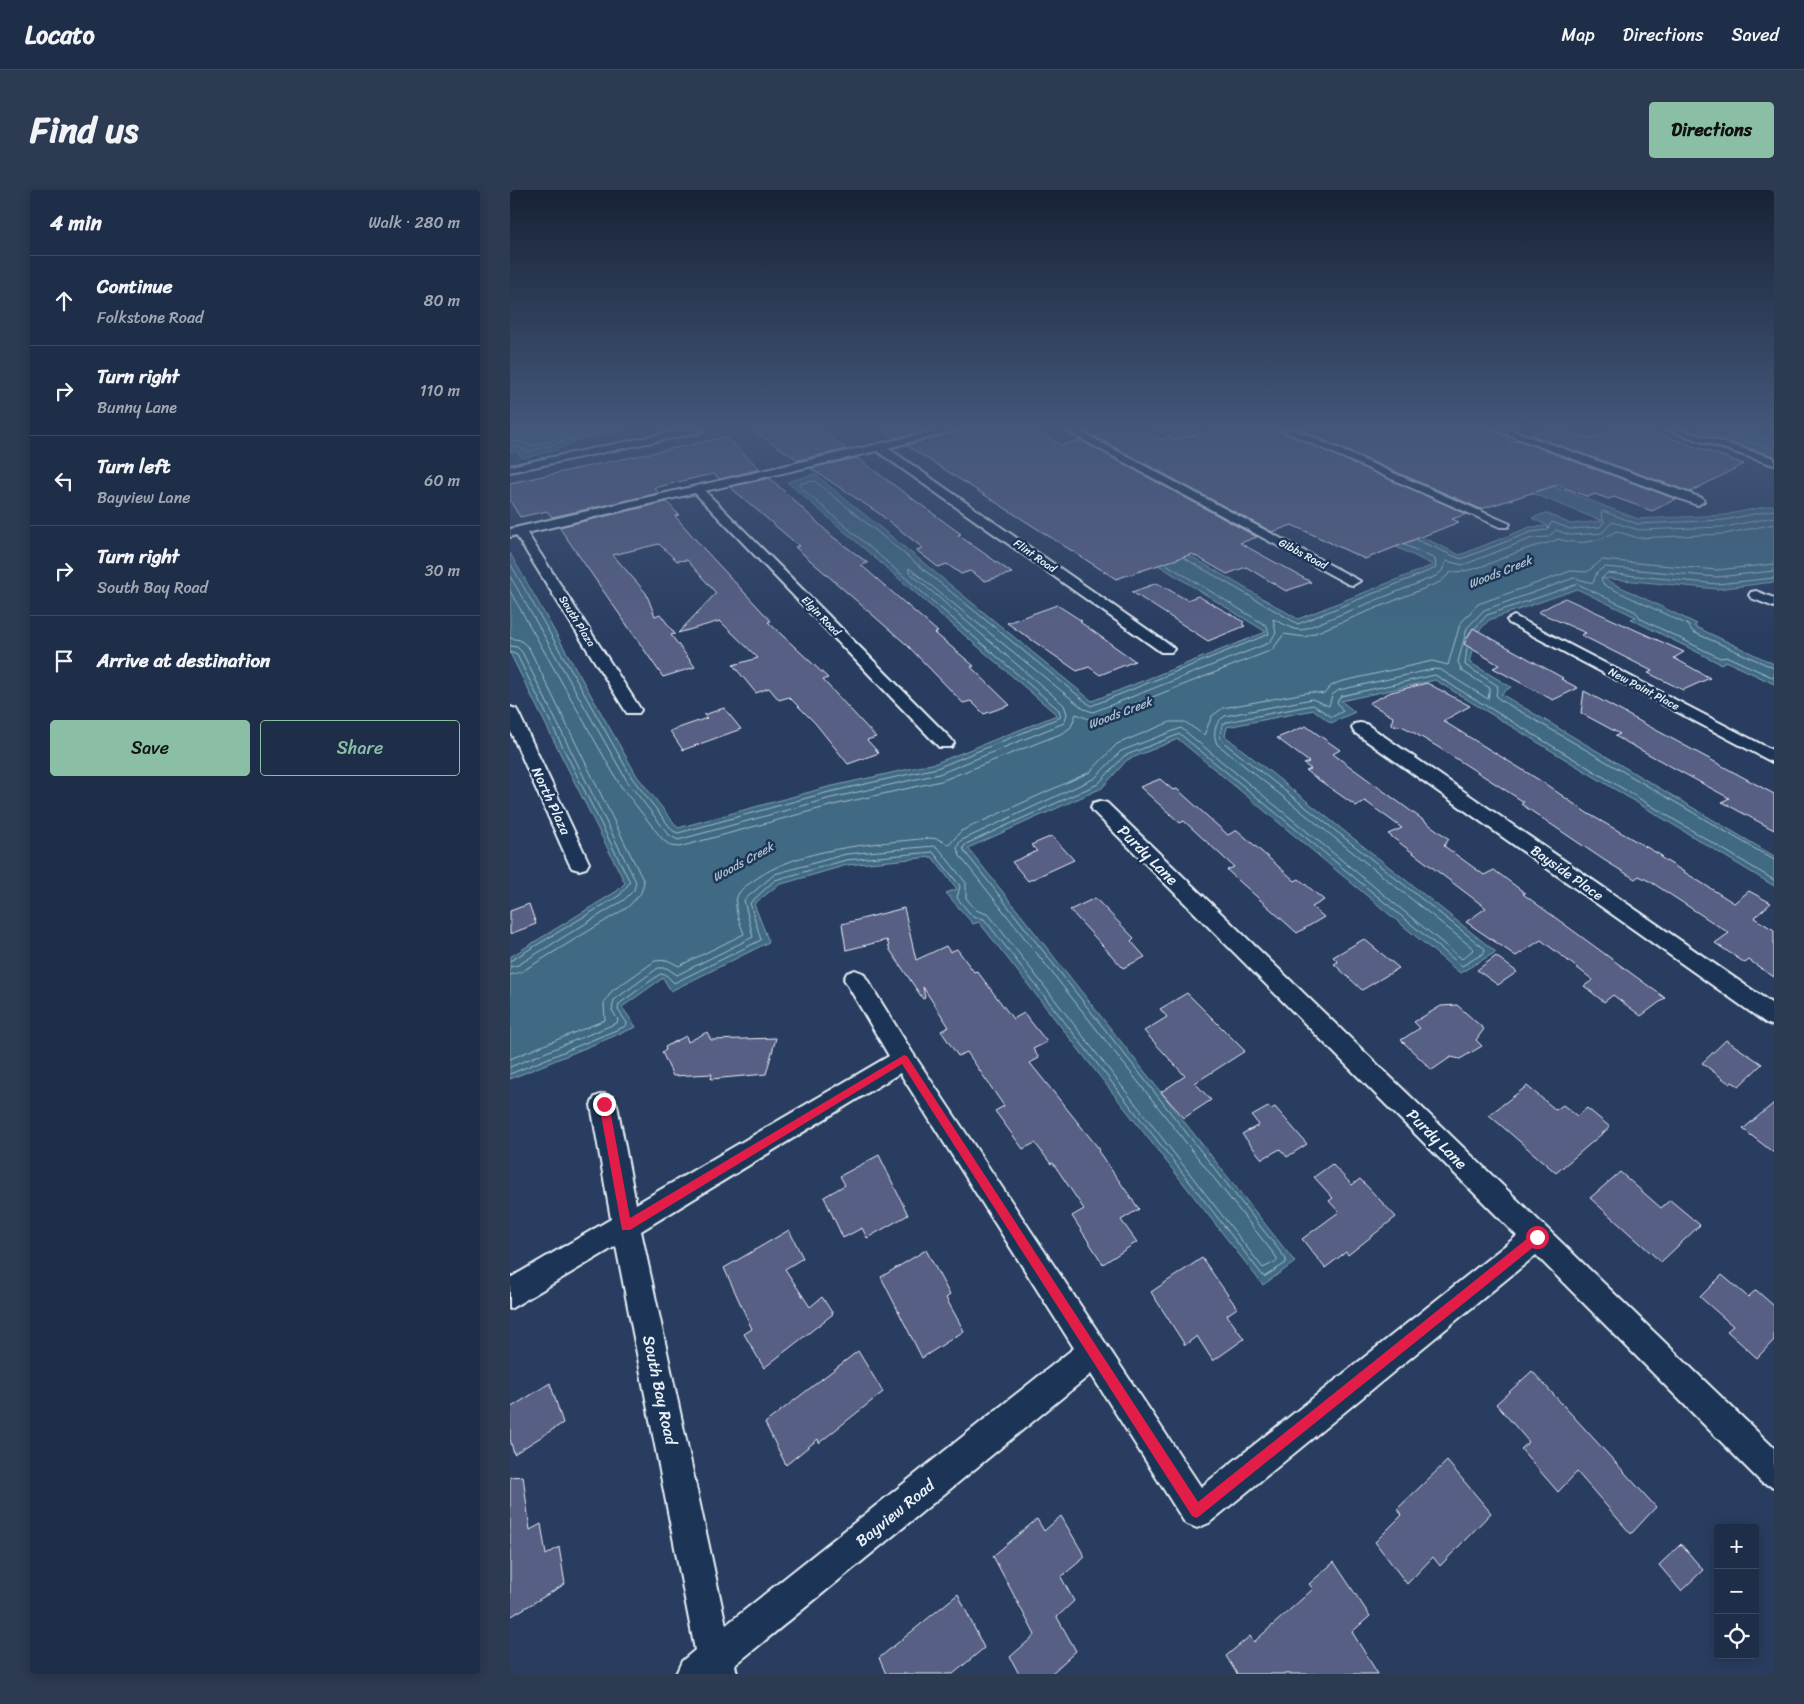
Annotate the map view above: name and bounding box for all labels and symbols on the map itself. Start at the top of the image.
street label: Gibbs Road [1275,533,1332,575]
street label: Flint Road [1009,534,1061,579]
water label: Woods Creek [1465,549,1537,595]
street label: Elgin Road [797,591,846,642]
street label: South Plaza [554,592,601,651]
street label: New Point Place [1605,662,1683,716]
water label: Woods Creek [1085,690,1157,735]
street label: North Plaza [524,763,578,840]
street label: Purdy Lane [1110,817,1186,893]
water label: Woods Creek [708,835,779,888]
street label: Bayside Place [1525,838,1609,908]
route end [593,1093,616,1116]
street label: Purdy Lane [1399,1101,1475,1177]
route start [1526,1226,1549,1249]
street label: South Bay Road [634,1333,686,1449]
street label: Bayview Road [849,1471,942,1554]

